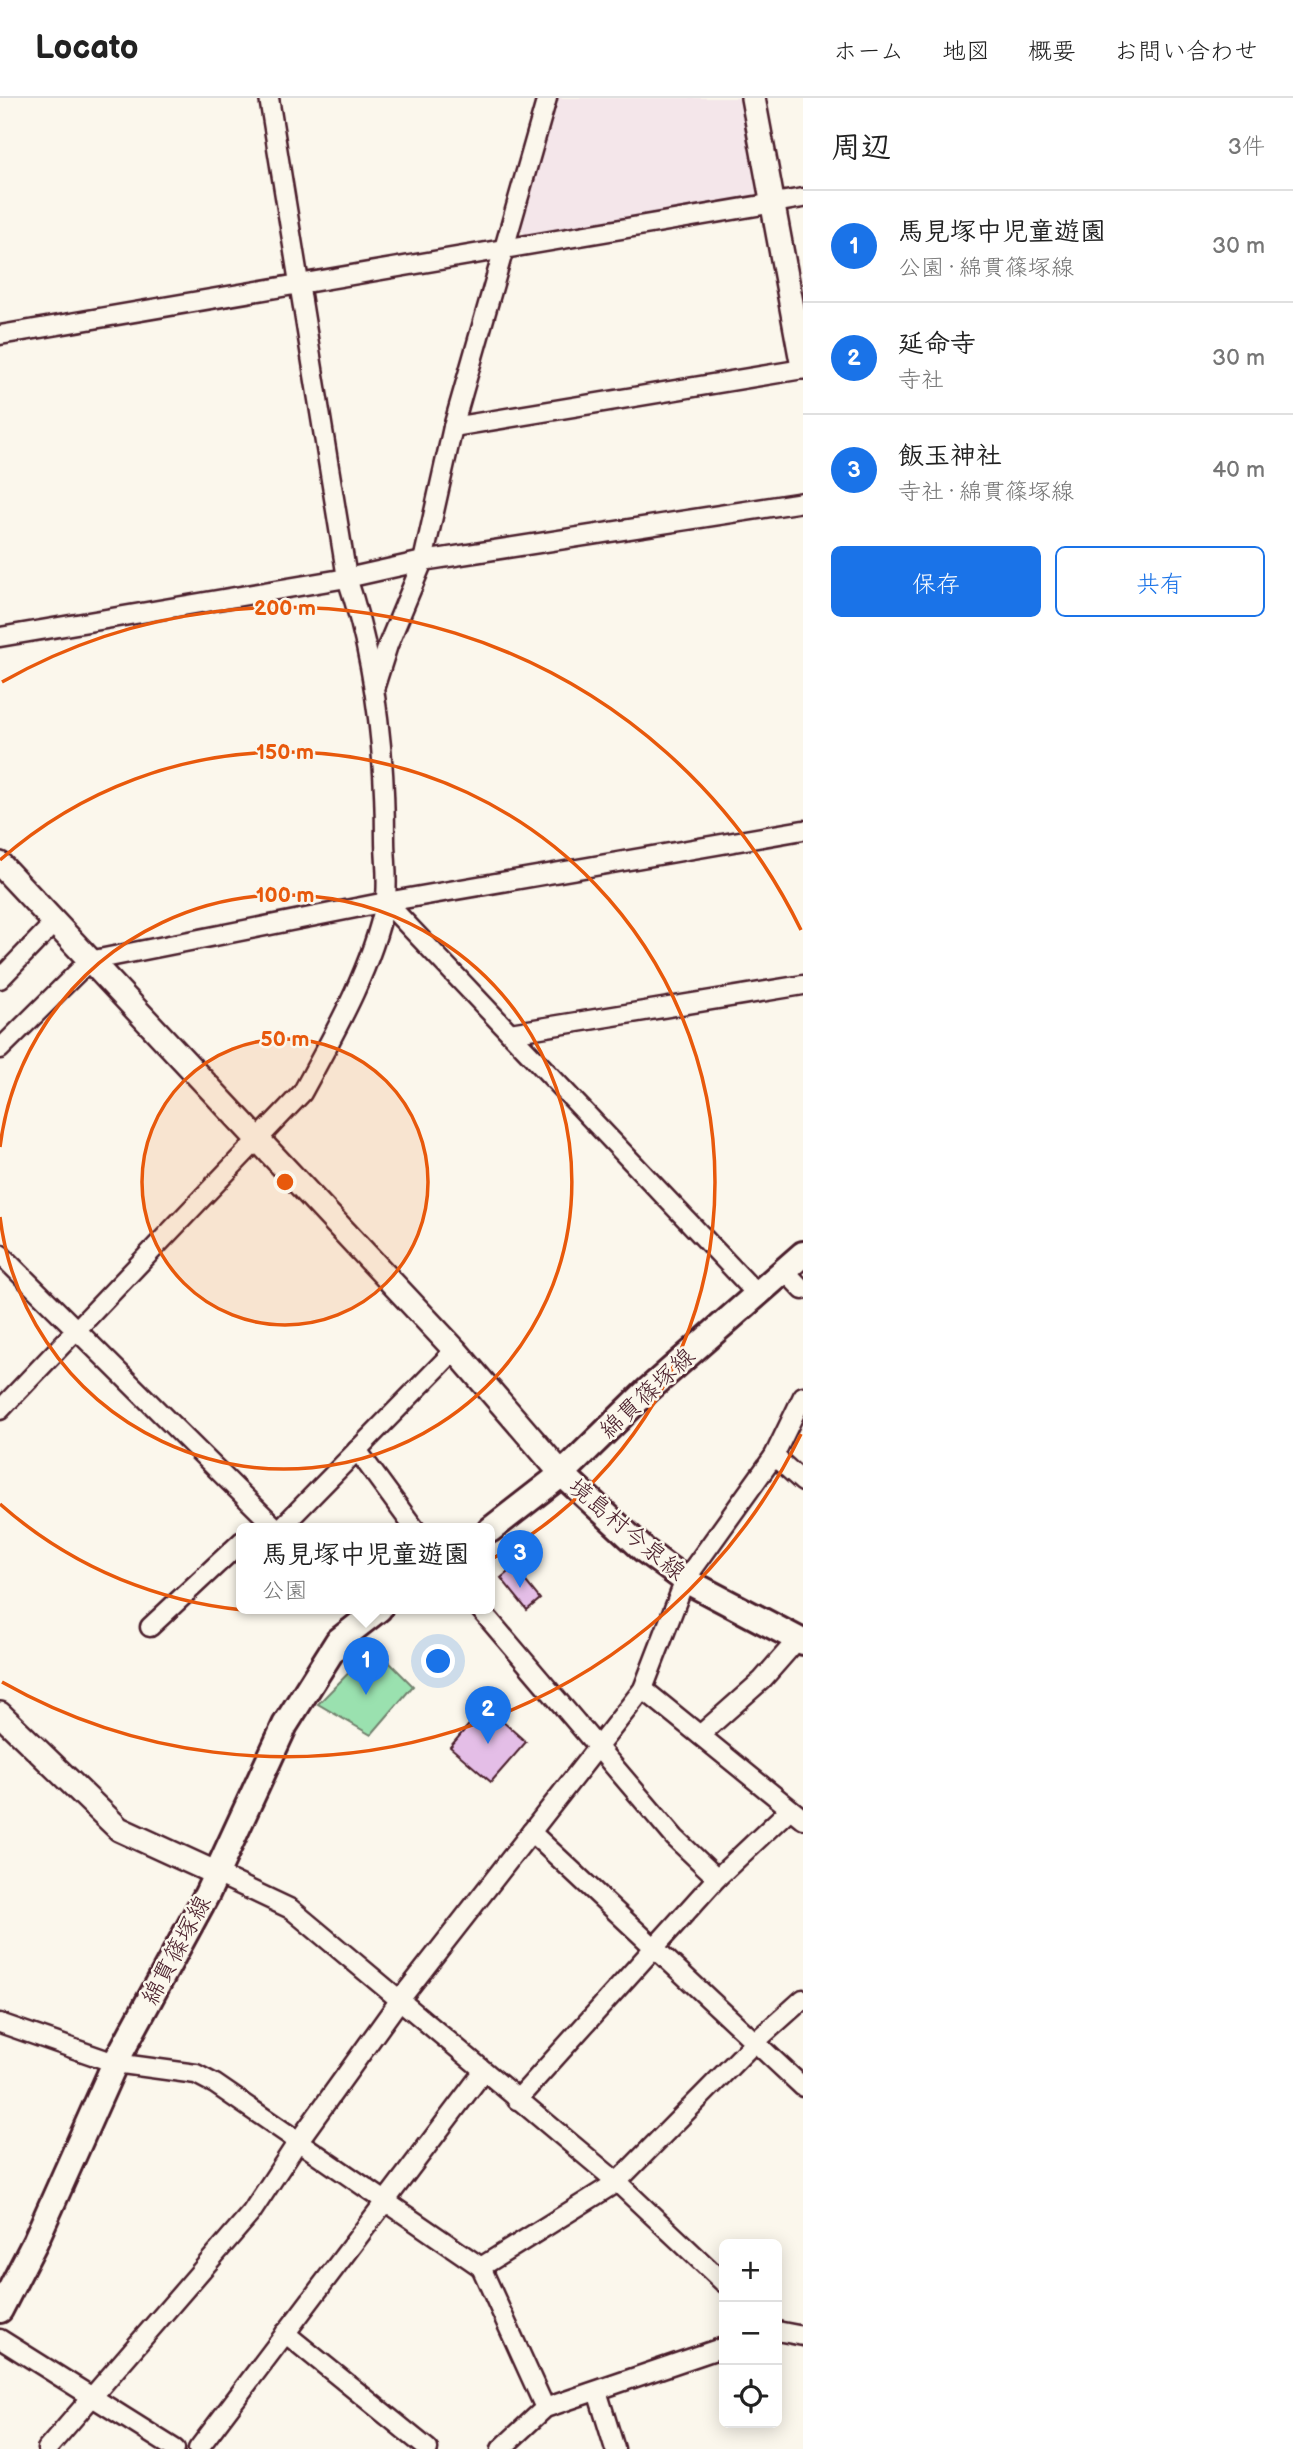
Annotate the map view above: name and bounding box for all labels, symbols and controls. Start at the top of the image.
text: Locato [35,28,139,68]
text: ホーム [833,37,904,66]
text: 地図 [942,37,990,66]
text: 概要 [1028,37,1076,66]
text: お問い合わせ [1114,37,1258,66]
text: 周辺 [831,130,891,166]
text: 3件 [1228,133,1265,161]
text: 馬見塚中児童遊園 [898,217,1106,248]
text: 1 [849,232,859,260]
text: 30 m [1212,232,1265,260]
text: 公園 · 綿貫篠塚線 [898,254,1074,282]
text: 延命寺 [898,329,976,360]
text: 2 [847,344,861,372]
text: 30 m [1212,344,1265,372]
text: 寺社 [898,366,944,394]
text: 飯玉神社 [898,441,1002,472]
text: 3 [847,456,861,484]
text: 40 m [1212,456,1265,484]
text: 寺社 · 綿貫篠塚線 [898,478,1074,506]
button: 保存 [831,546,1041,617]
button: 共有 [1055,546,1265,617]
text: 200 m [254,596,316,621]
text: 150 m [256,740,314,765]
text: 100 m [256,883,314,908]
text: 50 m [261,1027,309,1052]
centre of rings [273,1170,297,1194]
street label: 綿貫篠塚線 [594,1342,701,1445]
street label: 境島村今泉線 [562,1472,691,1587]
popup [236,1523,495,1614]
pin: 3 [497,1530,543,1588]
text: 馬見塚中児童遊園 [261,1540,470,1571]
text: 公園 [261,1577,307,1605]
pin: 1 [343,1637,389,1695]
your location [421,1644,455,1678]
pin: 2 [465,1686,511,1744]
street label: 綿貫篠塚線 [135,1890,217,2010]
map controls [719,2239,782,2428]
button: + [719,2239,782,2302]
button: − [719,2302,782,2365]
button: locate [719,2365,782,2428]

